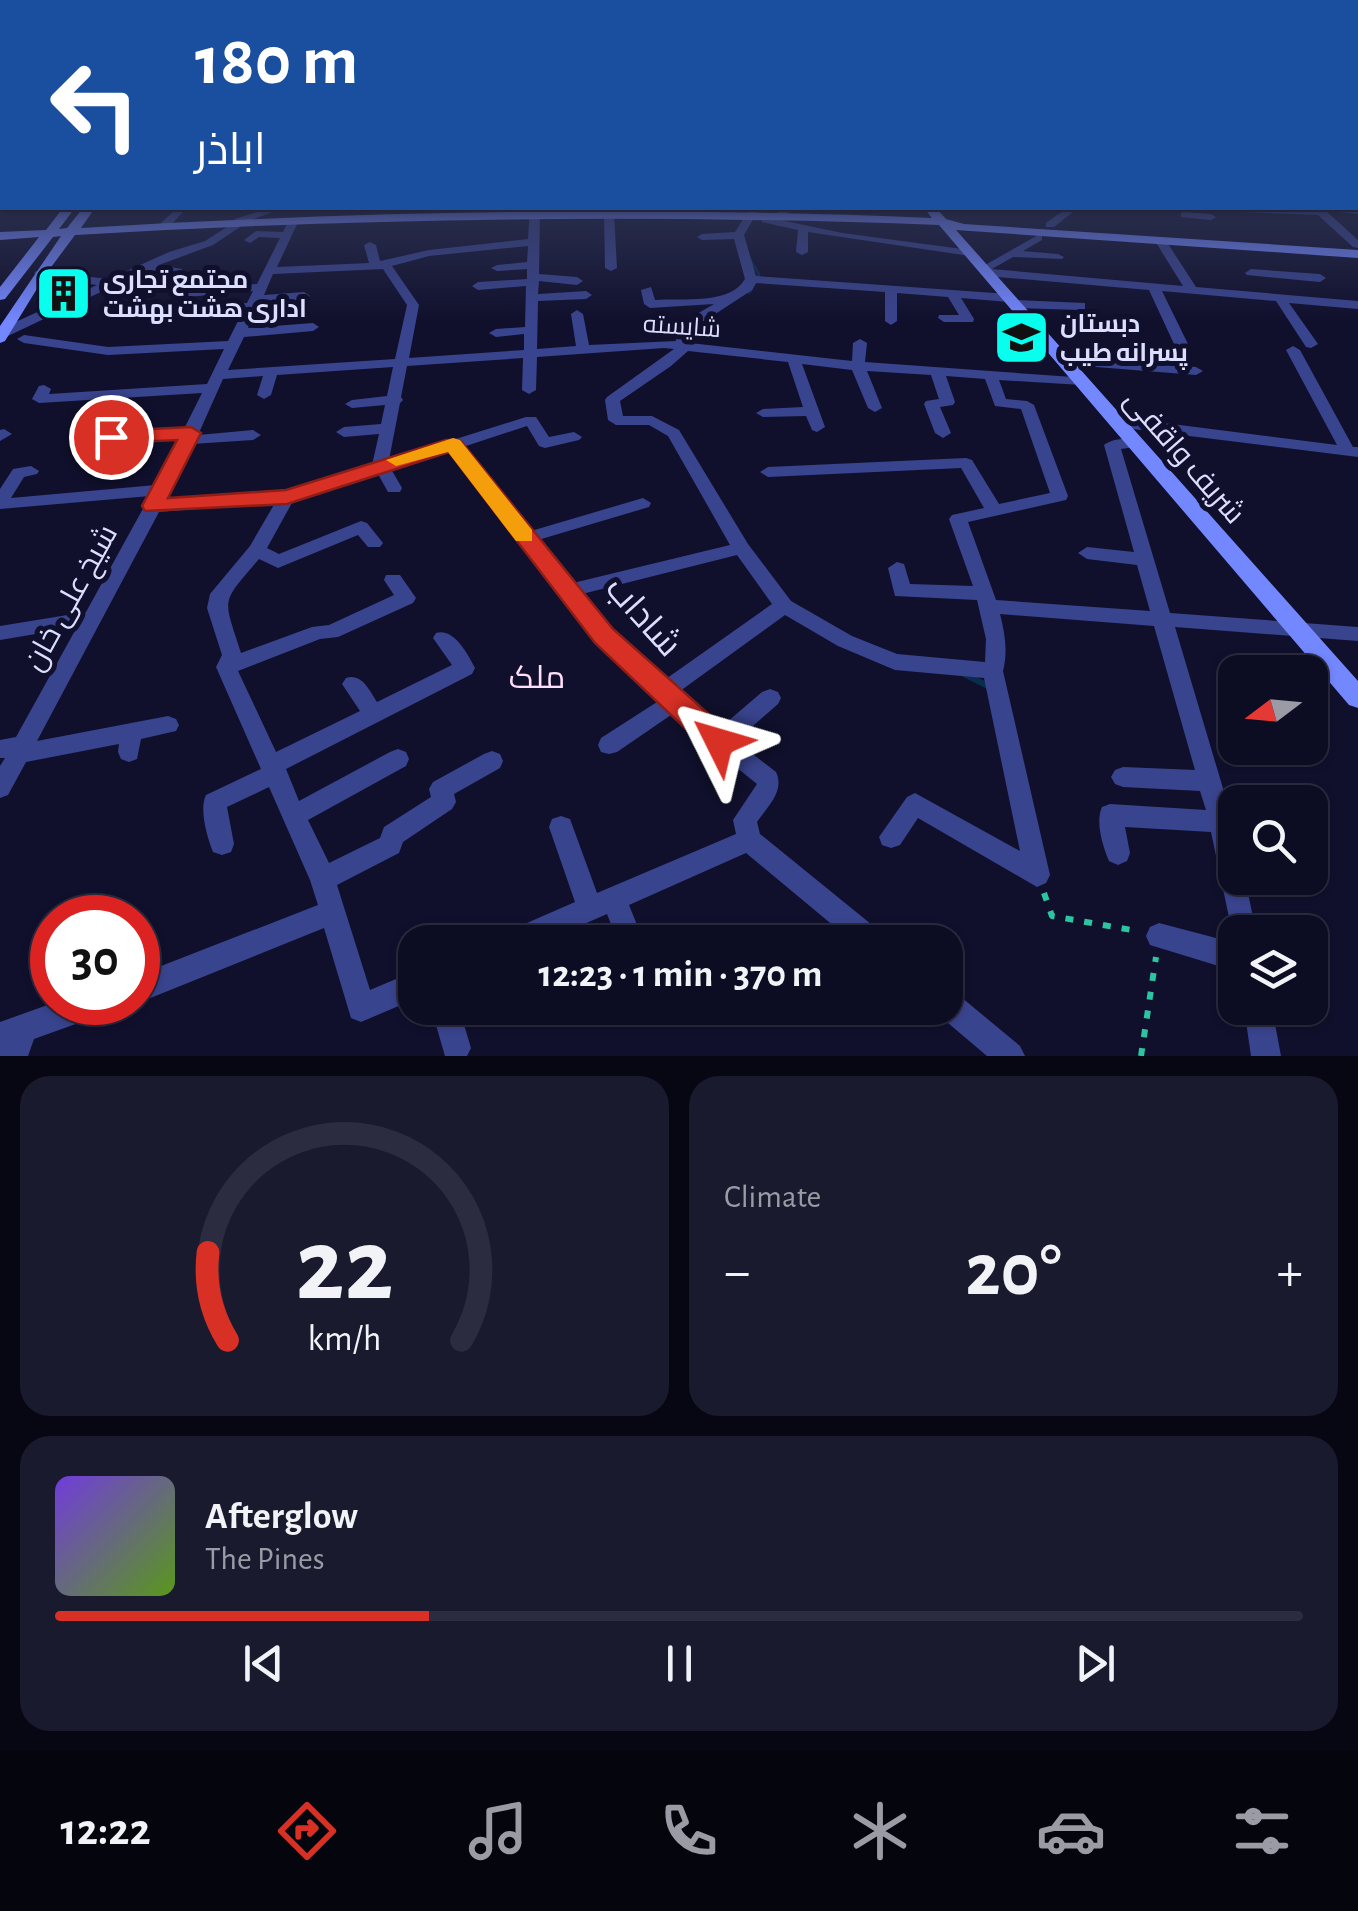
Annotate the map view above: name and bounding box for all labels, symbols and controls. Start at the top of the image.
text: 180 m [195,27,358,97]
icon: left [30,40,160,170]
text: اباذر [195,128,266,173]
building icon: مجتمع تجاری اداری هشت بهشت [34,264,94,324]
place label: مجتمع تجاری اداری هشت بهشت [103,268,307,324]
school or university icon: دبستان پسرانه طیب [991,308,1051,368]
street label: شایسته [642,311,722,342]
place label: دبستان پسرانه طیب [1060,312,1188,370]
street label: شریف واقفی [1117,384,1250,531]
pin [69,395,154,480]
icon: arrive [84,410,139,465]
street label: شیخ علی خان [19,520,127,678]
street label: شاداب [599,571,687,663]
north arrow [1218,655,1328,765]
map controls [1218,655,1328,1025]
district label: ملک [509,662,565,694]
position arrow [667,690,771,794]
button: search [1218,785,1328,895]
speed limit sign: 30 [30,895,160,1025]
button: layers [1218,915,1328,1025]
text: 12:23 · 1 min · 370 m [538,956,823,994]
text: Climate [724,1181,821,1213]
text: 22 [296,1215,393,1319]
text: 20° [965,1234,1062,1309]
text: − [724,1245,750,1300]
text: + [1277,1245,1303,1300]
text: km/h [308,1321,381,1357]
text: Afterglow [205,1498,358,1536]
text: The Pines [205,1543,325,1575]
icon: previous [236,1636,291,1691]
icon: pause [652,1636,707,1691]
icon: next [1068,1636,1123,1691]
icon: directions [272,1796,342,1866]
icon: music [463,1796,533,1866]
icon: phone [654,1796,724,1866]
icon: climate [845,1796,915,1866]
icon: car [1036,1796,1106,1866]
icon: filters [1227,1796,1297,1866]
text: 12:22 [61,1808,151,1853]

